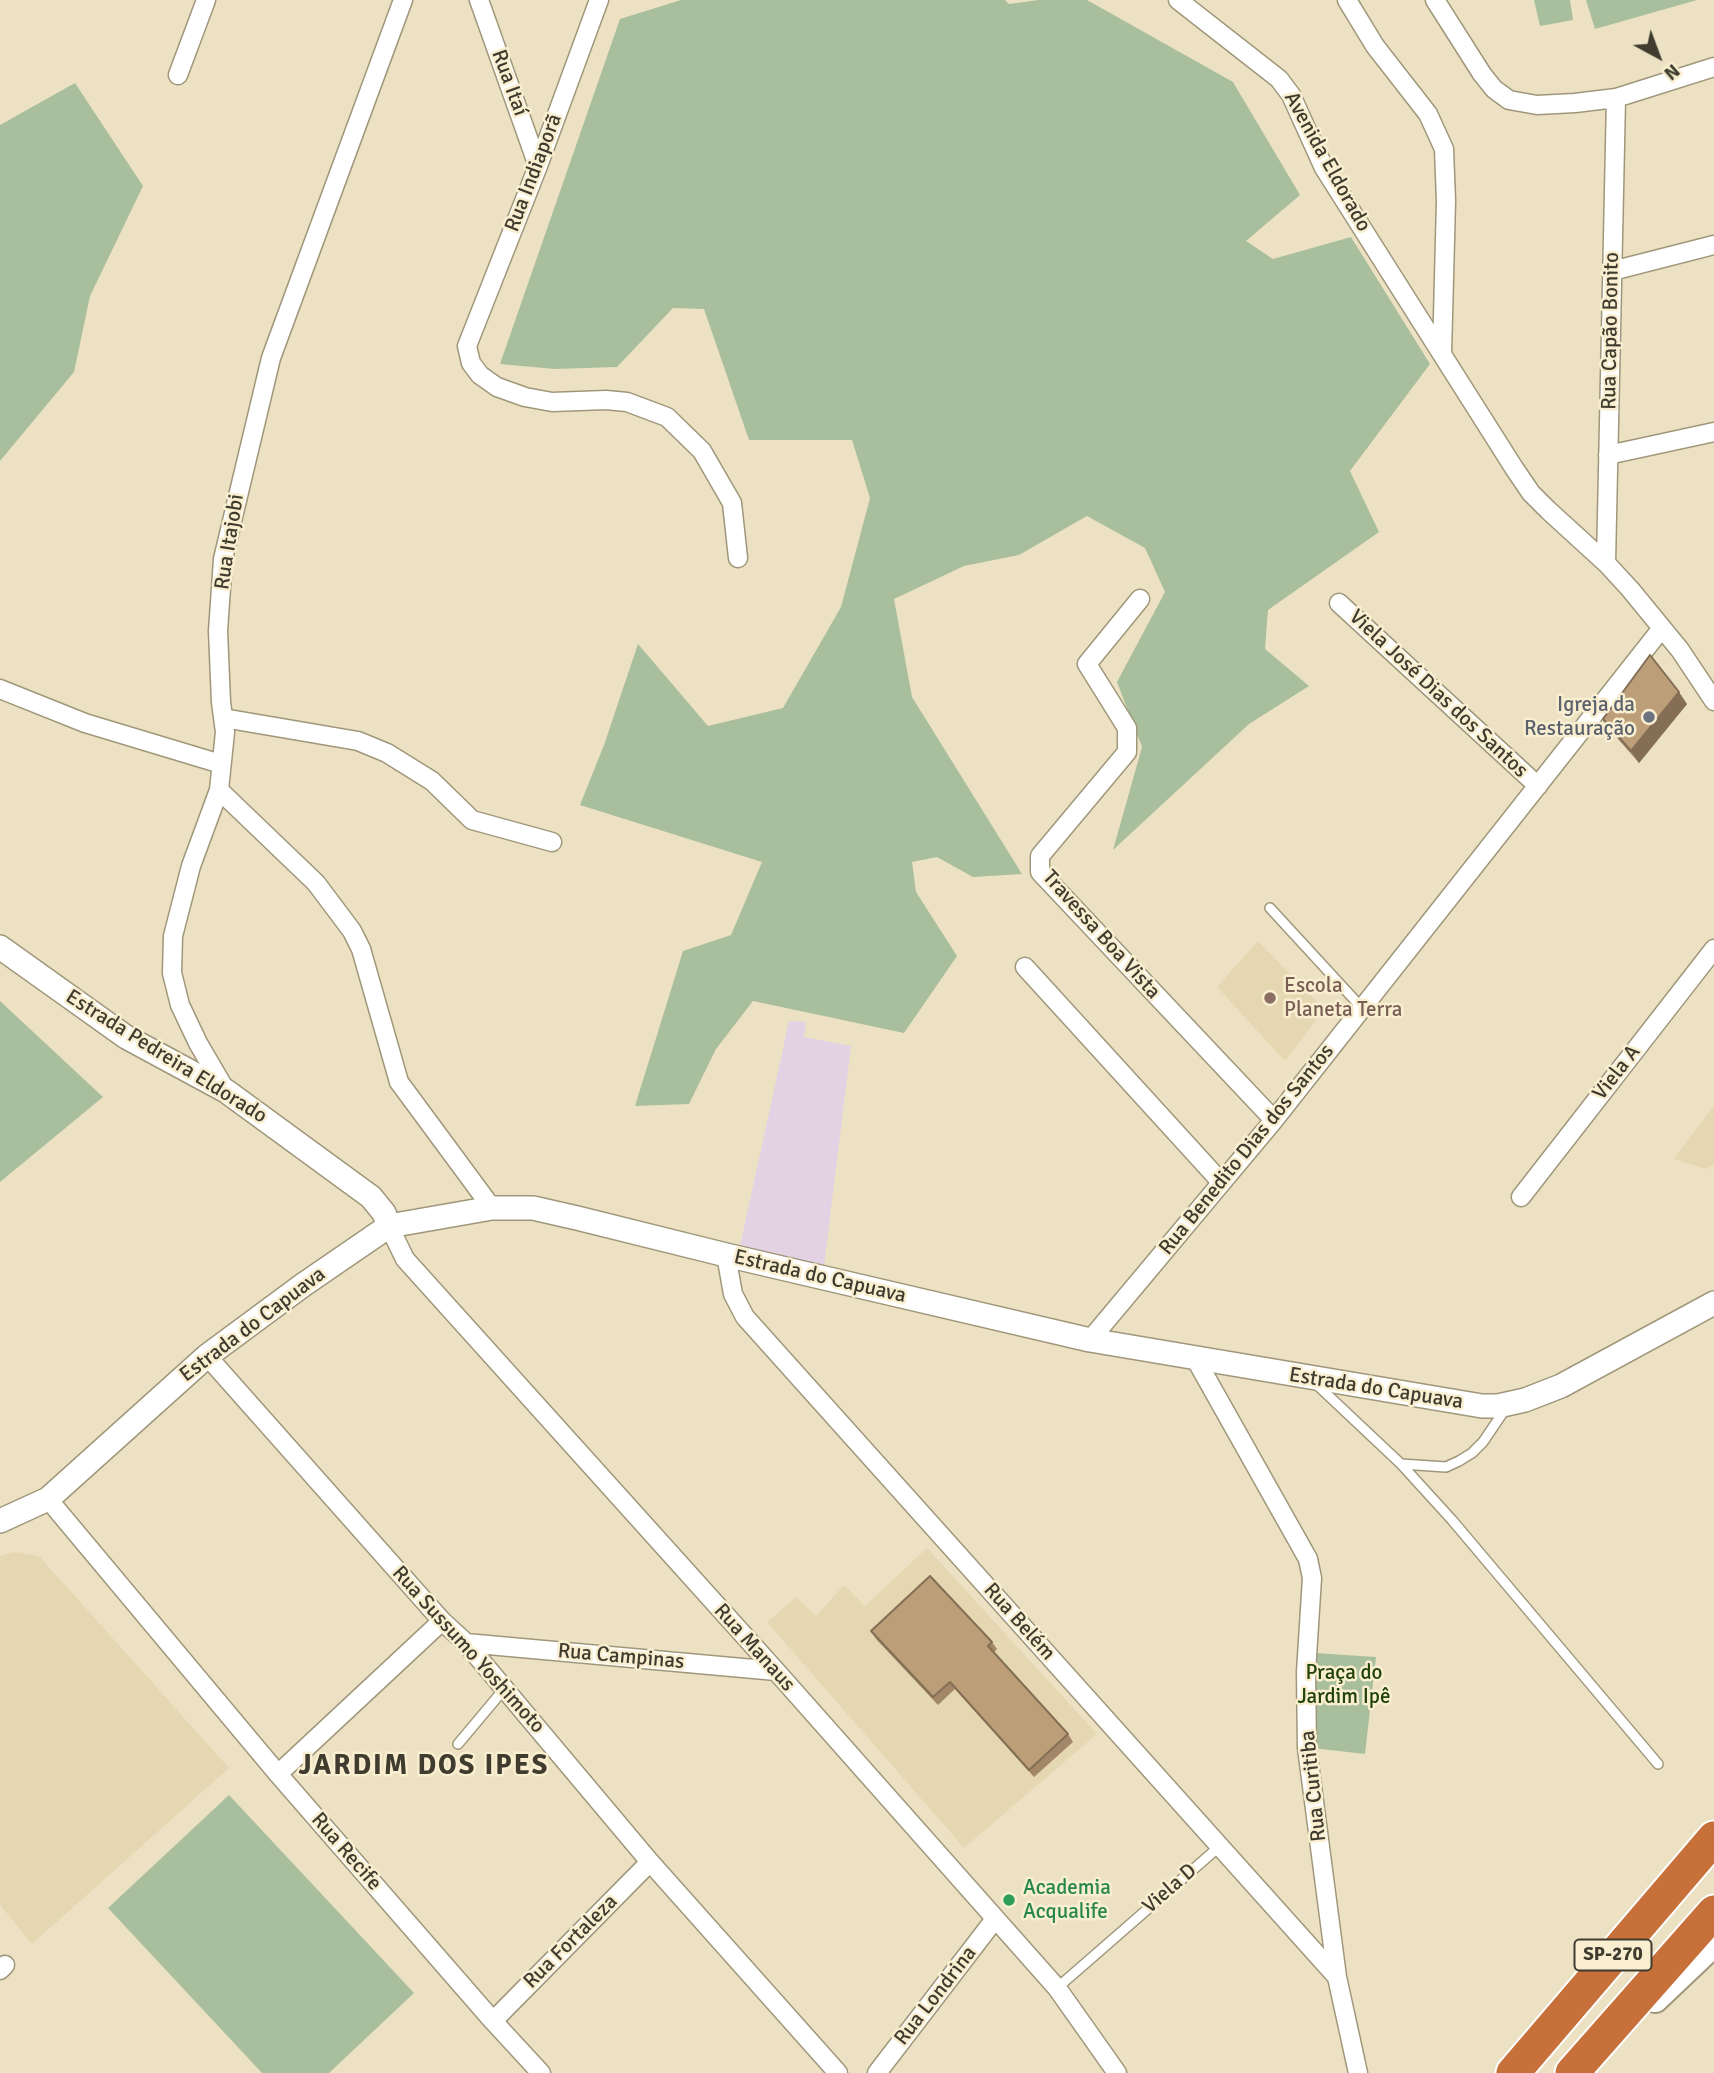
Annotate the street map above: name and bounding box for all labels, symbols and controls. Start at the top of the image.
north arrow [1623,21,1693,91]
street label: Rua Itaí [485,46,533,120]
text: N [1659,58,1685,85]
street label: Avenida Eldorado [1278,88,1376,236]
street label: Rua Indiaporã [500,111,568,235]
street label: Rua Capão Bonito [1597,252,1625,410]
street label: Rua Itajobi [210,492,250,592]
street label: Viela José Dias dos Santos [1343,605,1533,783]
place label: Igreja da Restauração [1524,692,1635,742]
marker: Igreja da Restauração [1641,709,1657,725]
street label: Travessa Boa Vista [1037,865,1165,1005]
place label: Escola Planeta Terra [1284,973,1402,1023]
street label: Estrada Pedreira Eldorado [61,985,271,1129]
marker: Escola Planeta Terra [1262,990,1278,1006]
street label: Rua Benedito Dias dos Santos [1154,1039,1340,1261]
street label: Viela A [1588,1041,1646,1105]
street label: Estrada do Capuava [731,1245,909,1309]
street label: Estrada do Capuava [175,1262,331,1388]
street label: Estrada do Capuava [1287,1363,1465,1415]
street label: Rua Sussumo Yoshimoto [386,1561,550,1739]
street label: Rua Belém [978,1578,1060,1666]
street label: Rua Manaus [708,1599,800,1697]
street label: Rua Campinas [557,1639,685,1675]
park label: Praça do Jardim Ipê [1298,1660,1390,1710]
street label: Rua Curitiba [1296,1729,1332,1843]
district label: JARDIM DOS IPES [300,1750,548,1784]
street label: Rua Recife [305,1808,387,1896]
street label: Viela D [1138,1859,1202,1919]
place label: Academia Acqualife [1023,1875,1111,1925]
street label: Rua Fortaleza [519,1890,623,1994]
marker: Academia Acqualife [1001,1892,1017,1908]
road number: SP-270 [1574,1940,1652,1970]
street label: Rua Londrina [890,1941,982,2051]

